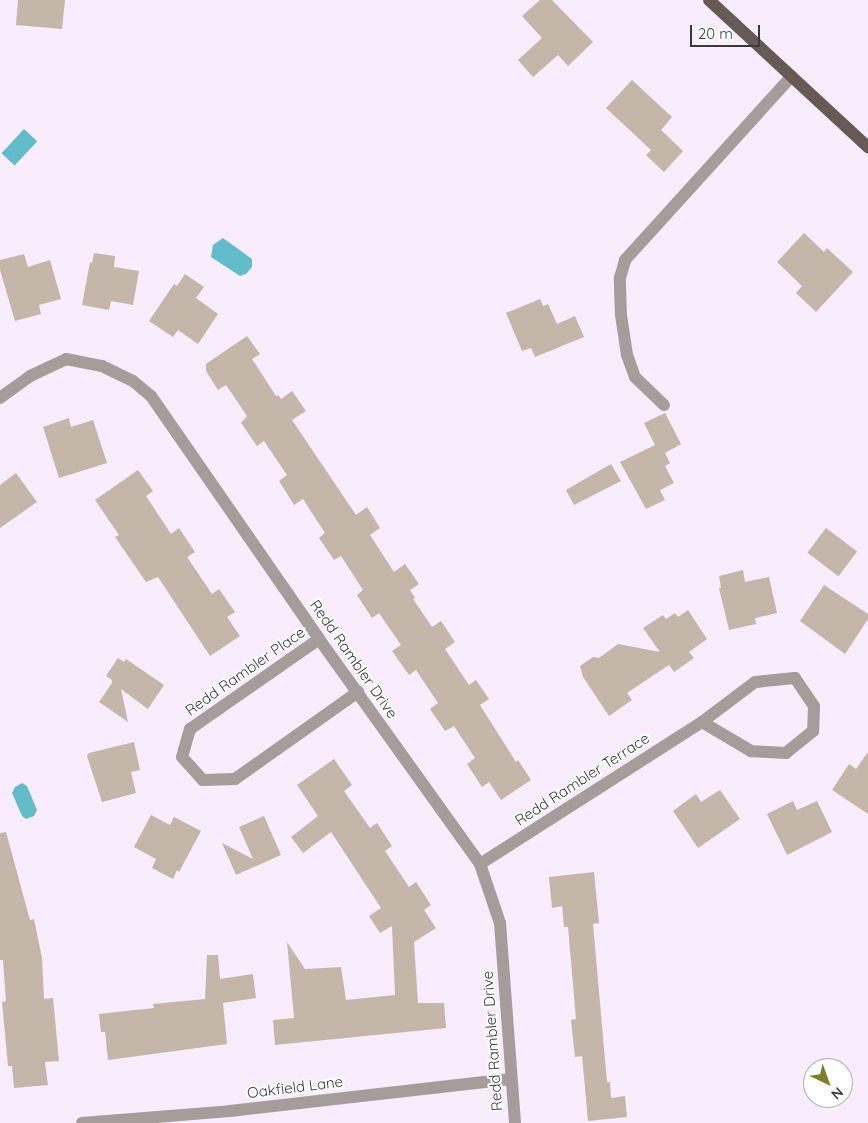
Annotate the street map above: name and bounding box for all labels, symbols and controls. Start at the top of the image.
scale bar [693,15,763,47]
text: 20 m [698,24,733,43]
street label: Redd Rambler Drive [306,596,402,722]
street label: Redd Rambler Place [182,623,308,719]
street label: Redd Rambler Terrace [511,729,653,829]
street label: Redd Rambler Drive [478,970,506,1112]
north arrow [803,1058,853,1108]
street label: Oakfield Lane [246,1072,344,1102]
text: N [828,1083,847,1104]

